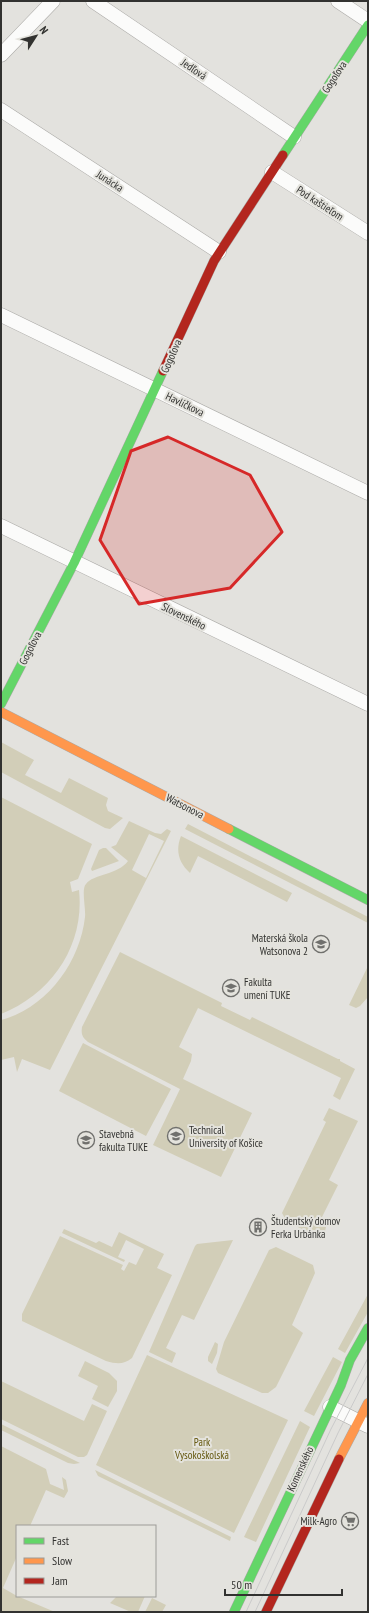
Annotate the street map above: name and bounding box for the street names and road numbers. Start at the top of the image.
street label: Jedľová [178,55,209,83]
street label: Gogoľova [318,58,350,96]
street label: Junácka [93,167,126,195]
street label: Pod kaštieľom [294,183,346,223]
street label: Gogoľova [157,337,185,375]
street label: Havlíčkova [164,389,206,419]
street label: Slovenského [160,599,209,633]
street label: Gogoľova [16,629,44,667]
street label: Watsonova [164,790,206,822]
street label: Komenského [283,1444,317,1494]

